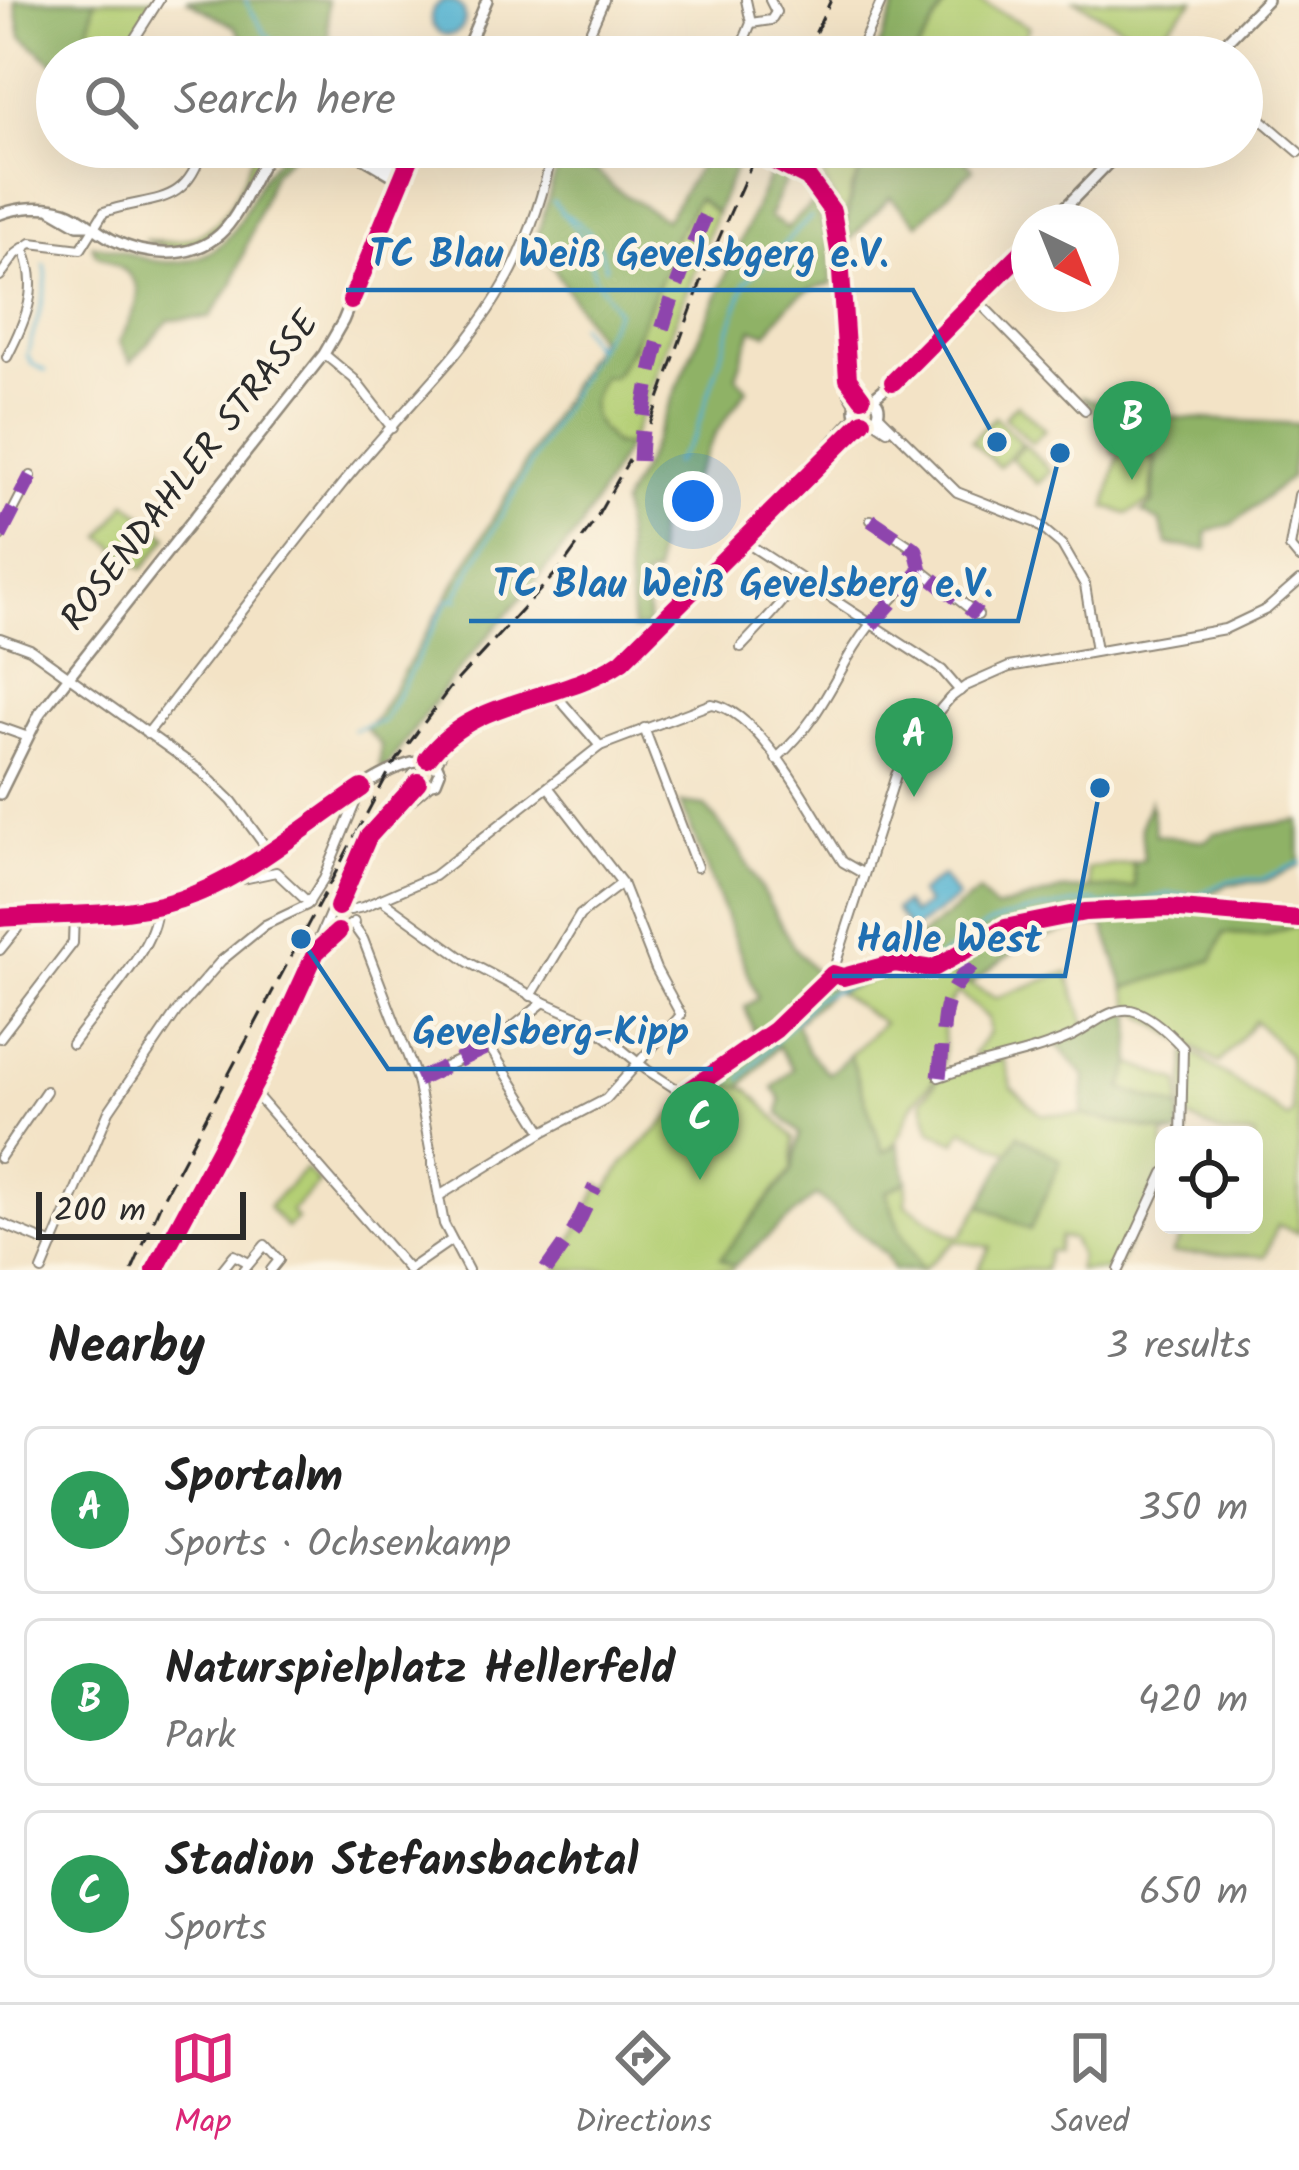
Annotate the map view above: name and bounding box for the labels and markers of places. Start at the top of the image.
callout: TC Blau Weiß Gevelsbgerg e.V. [346,215,913,290]
pin: B [1093,381,1171,480]
callout: TC Blau Weiß Gevelsberg e.V. [469,546,1018,621]
pin: A [875,698,953,797]
callout: Halle West [832,901,1065,976]
callout: Gevelsberg-Kipp [388,994,713,1069]
pin: C [661,1081,739,1180]

